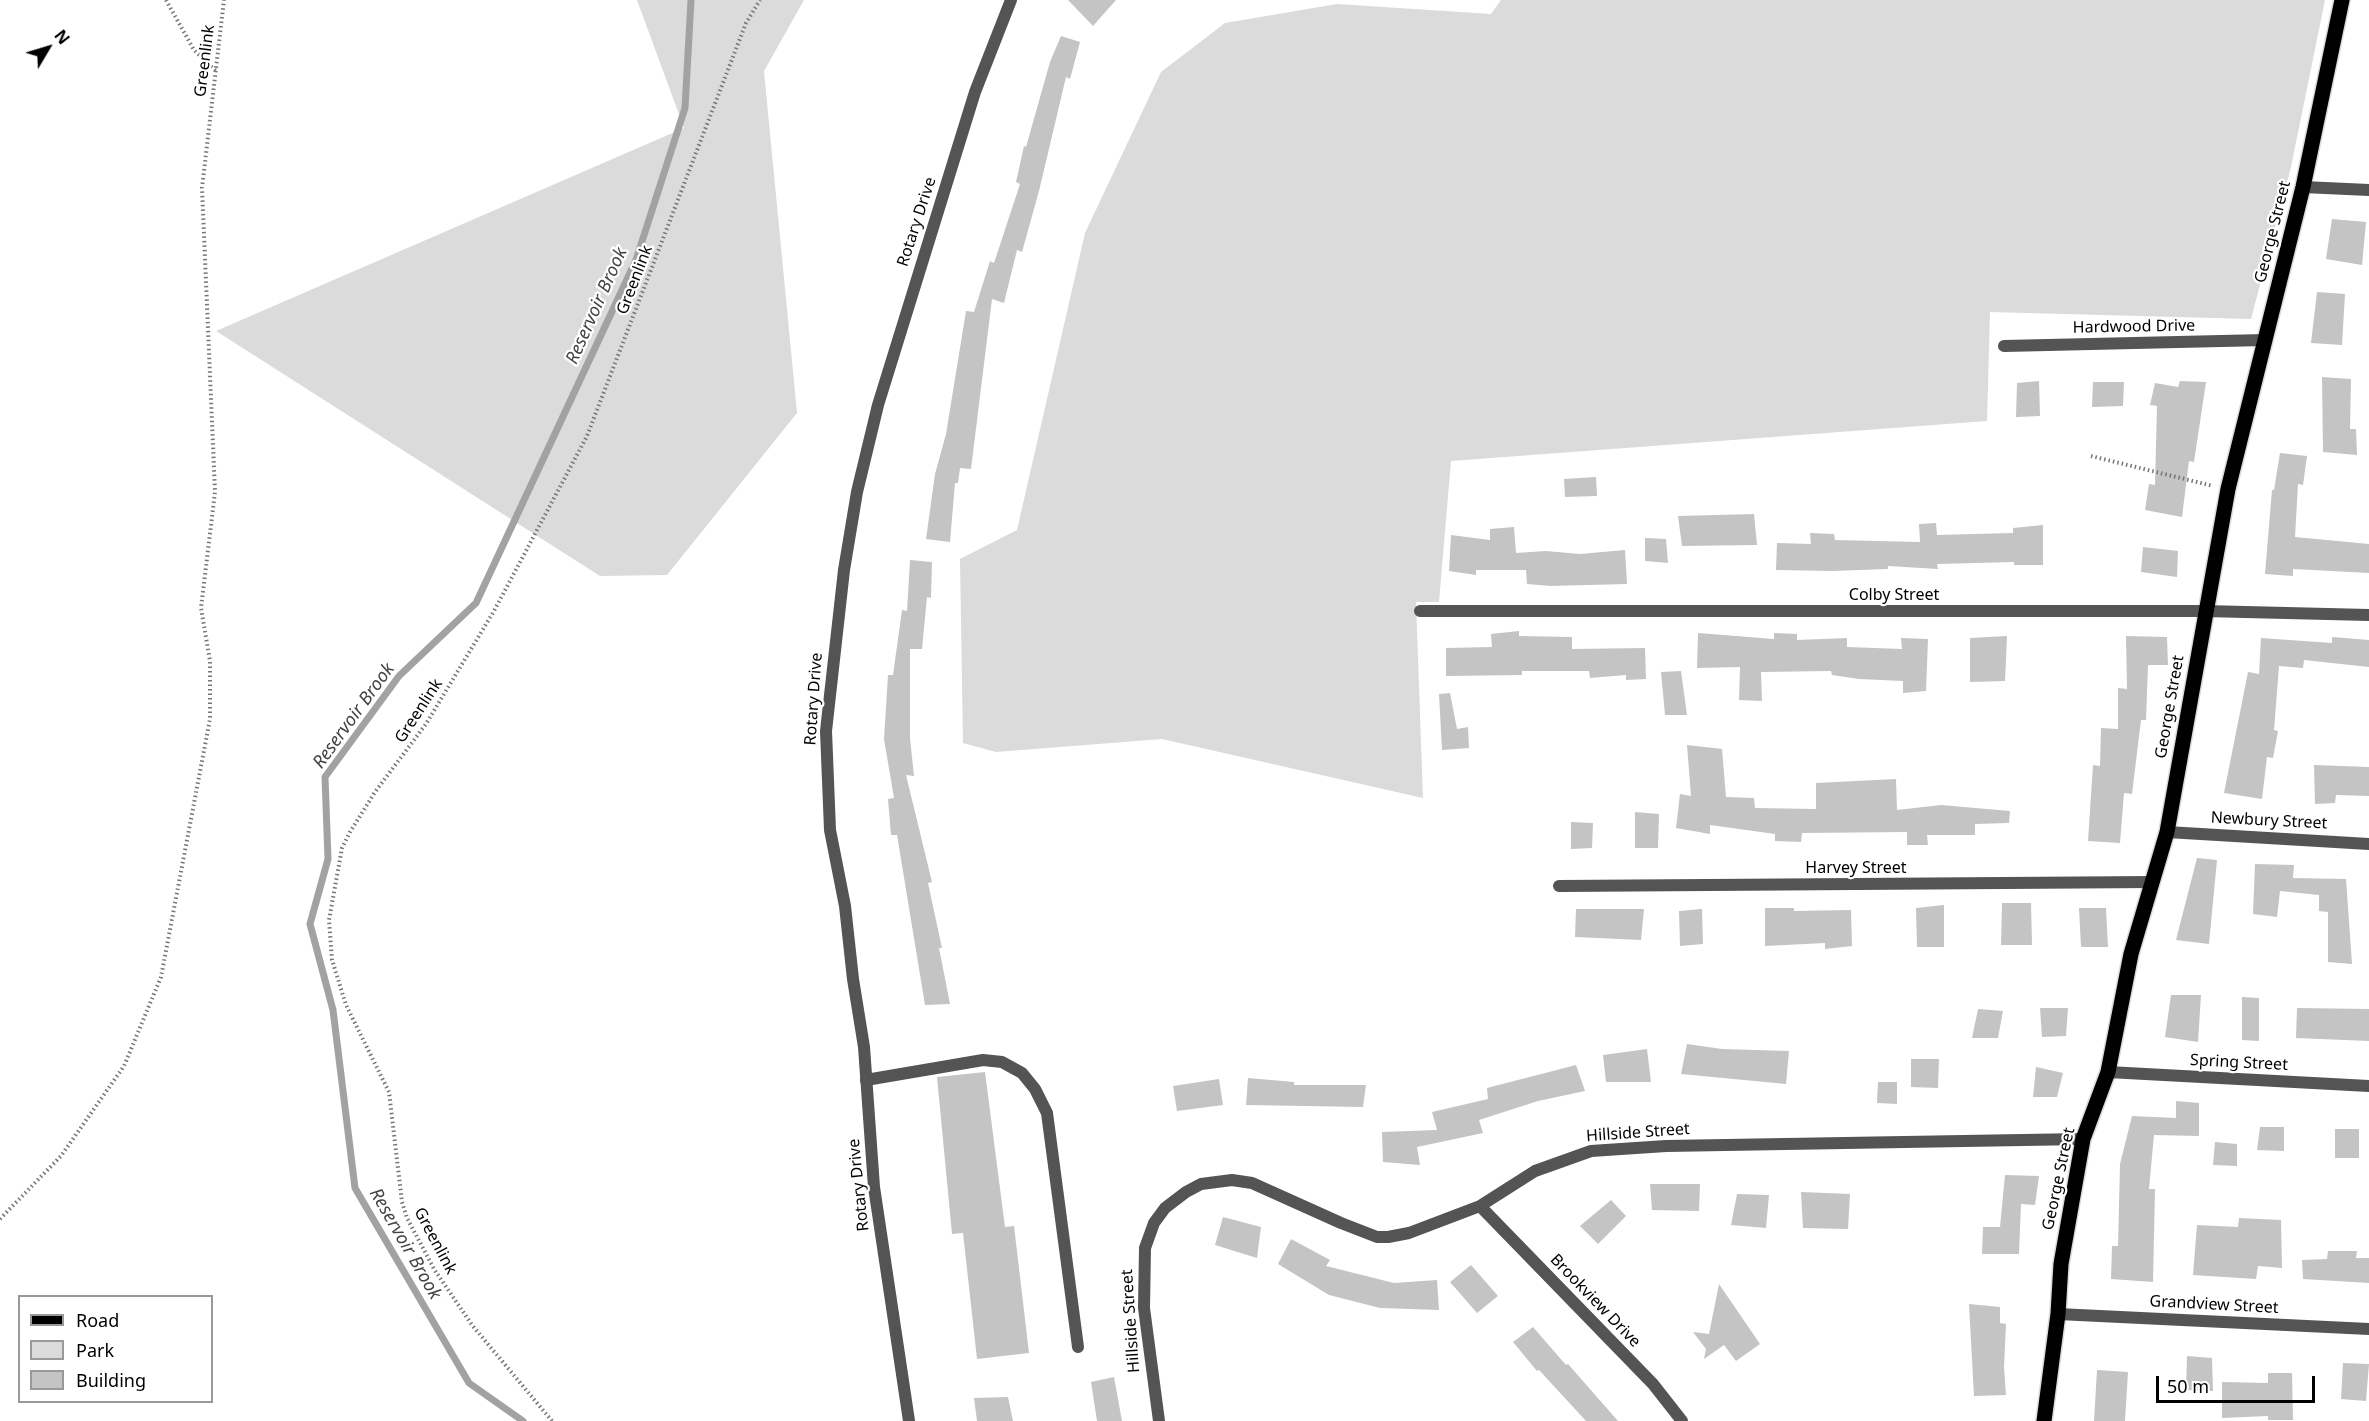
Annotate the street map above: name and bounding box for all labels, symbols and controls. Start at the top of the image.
north arrow [18,18,78,78]
street label: Greenlink [191,24,219,98]
text: N [50,25,75,49]
street label: Rotary Drive [894,175,940,269]
street label: George Street [2251,179,2295,285]
street label: Greenlink [613,243,657,317]
water label: Reservoir Brook [562,244,632,368]
street label: Hardwood Drive [2073,316,2195,338]
street label: Colby Street [1849,585,1939,605]
street label: Rotary Drive [801,652,827,746]
street label: George Street [2151,654,2189,760]
water label: Reservoir Brook [309,659,399,773]
street label: Greenlink [391,675,447,747]
street label: Newbury Street [2210,808,2328,834]
street label: Harvey Street [1805,858,1907,878]
street label: Spring Street [2190,1051,2288,1075]
street label: Hillside Street [1586,1120,1690,1146]
street label: George Street [2039,1126,2079,1232]
street label: Rotary Drive [845,1138,873,1232]
water label: Reservoir Brook [364,1184,446,1304]
street label: Greenlink [409,1204,461,1278]
street label: Brookview Drive [1546,1251,1644,1351]
street label: Hillside Street [1118,1269,1144,1373]
street label: Grandview Street [2149,1292,2279,1318]
legend [18,1295,213,1403]
text: Road [76,1308,119,1332]
text: Park [76,1338,114,1362]
scale bar [2159,1364,2318,1402]
text: Building [76,1368,146,1392]
text: 50 m [2167,1374,2209,1398]

